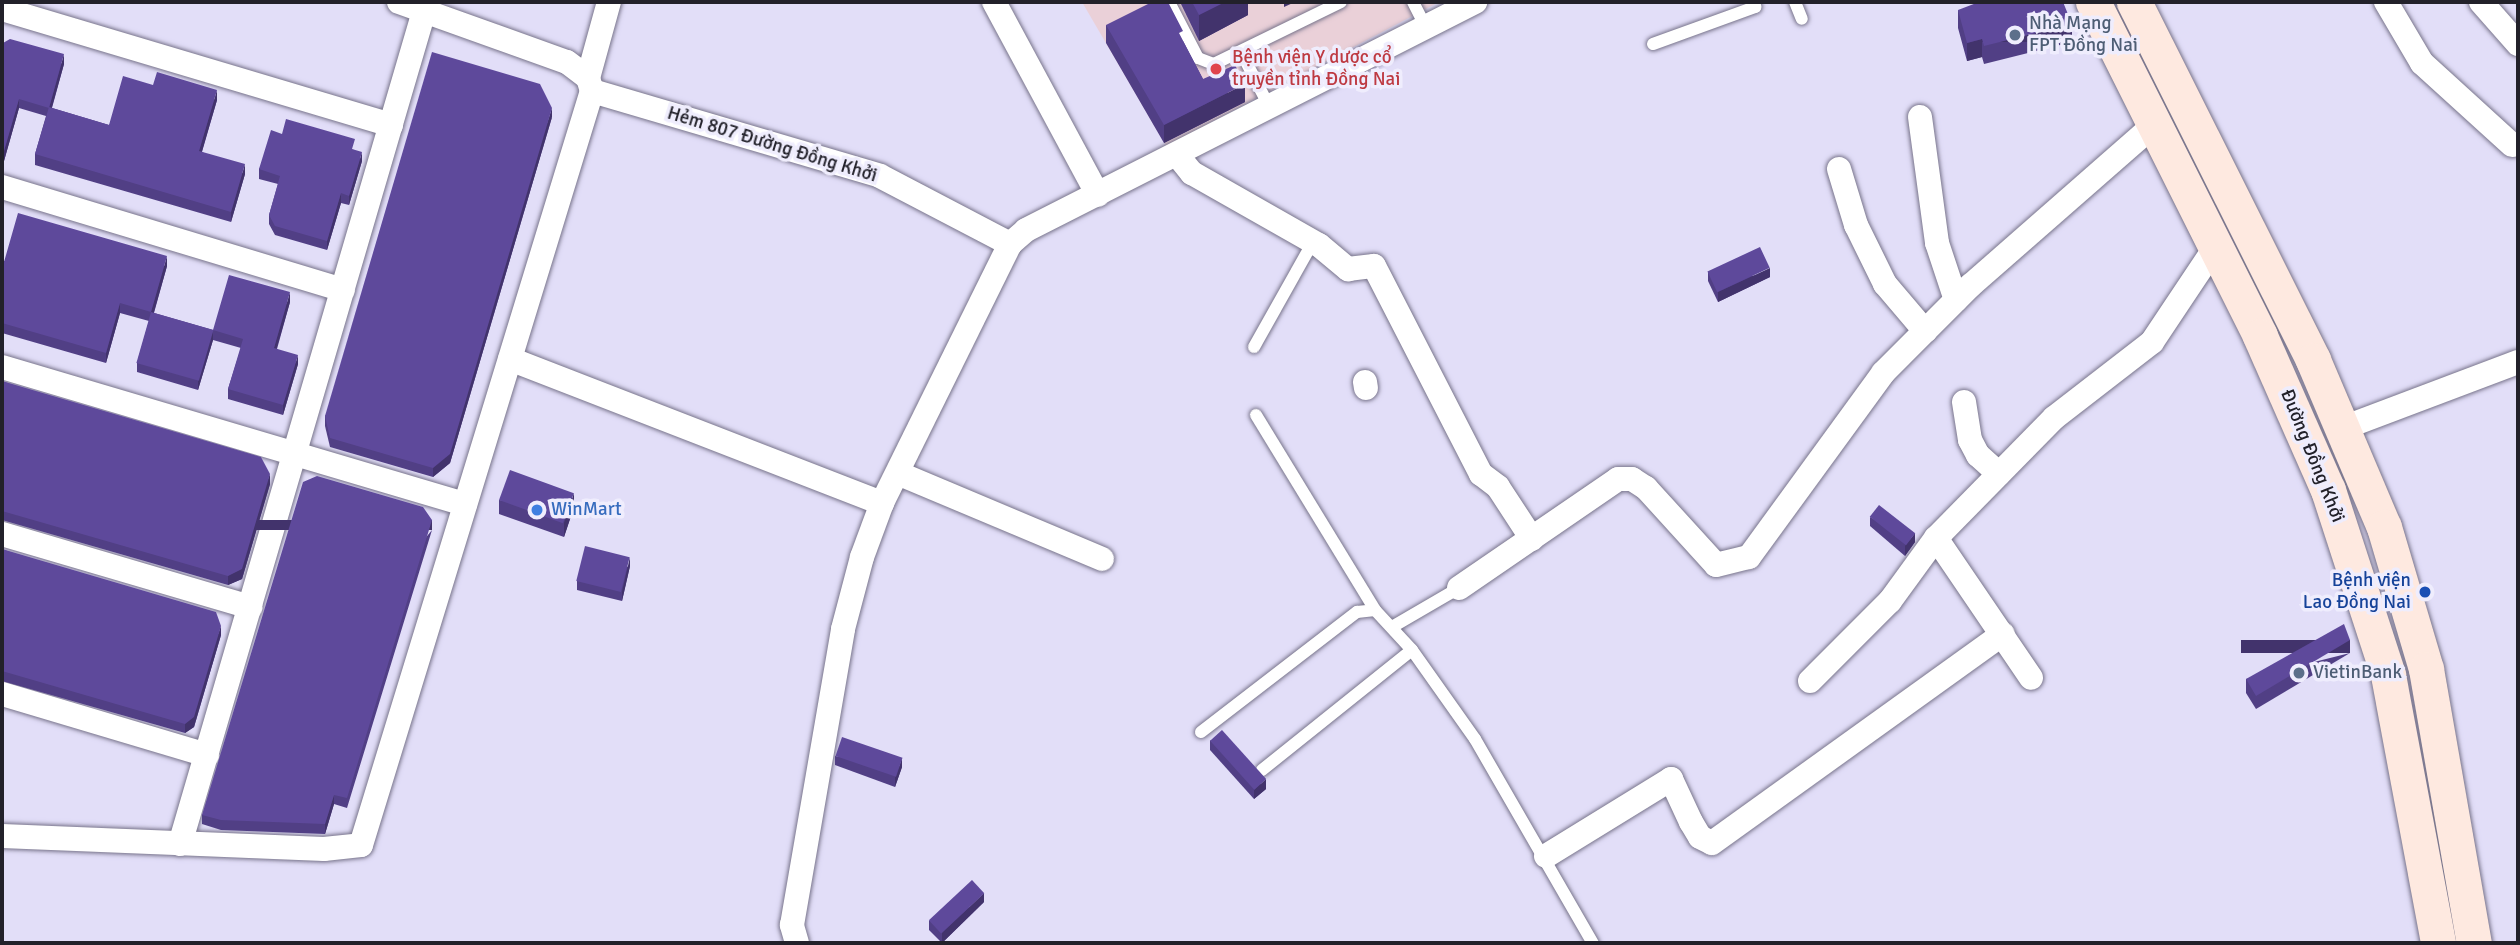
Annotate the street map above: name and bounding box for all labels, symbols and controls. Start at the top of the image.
place label: Nhà Mạng FPT Đồng Nai [2029,13,2138,57]
marker: Nhà Mạng FPT Đồng Nai [2007,27,2023,43]
place label: Bệnh viện Y dược cổ truyền tỉnh Đồng Nai [1232,47,1400,91]
marker: Bệnh viện Y dược cổ truyền tỉnh Đồng Nai [1206,59,1226,79]
street label: Hẻm 807 Đường Đồng Khởi [664,102,880,188]
street label: Đường Đồng Khởi [2275,386,2349,526]
place label: WinMart [551,499,622,521]
marker: WinMart [529,502,545,518]
place label: Bệnh viện Lao Đồng Nai [2303,570,2411,614]
marker: Bệnh viện Lao Đồng Nai [2417,584,2433,600]
place label: VietinBank [2313,662,2402,684]
marker: VietinBank [2291,665,2307,681]

